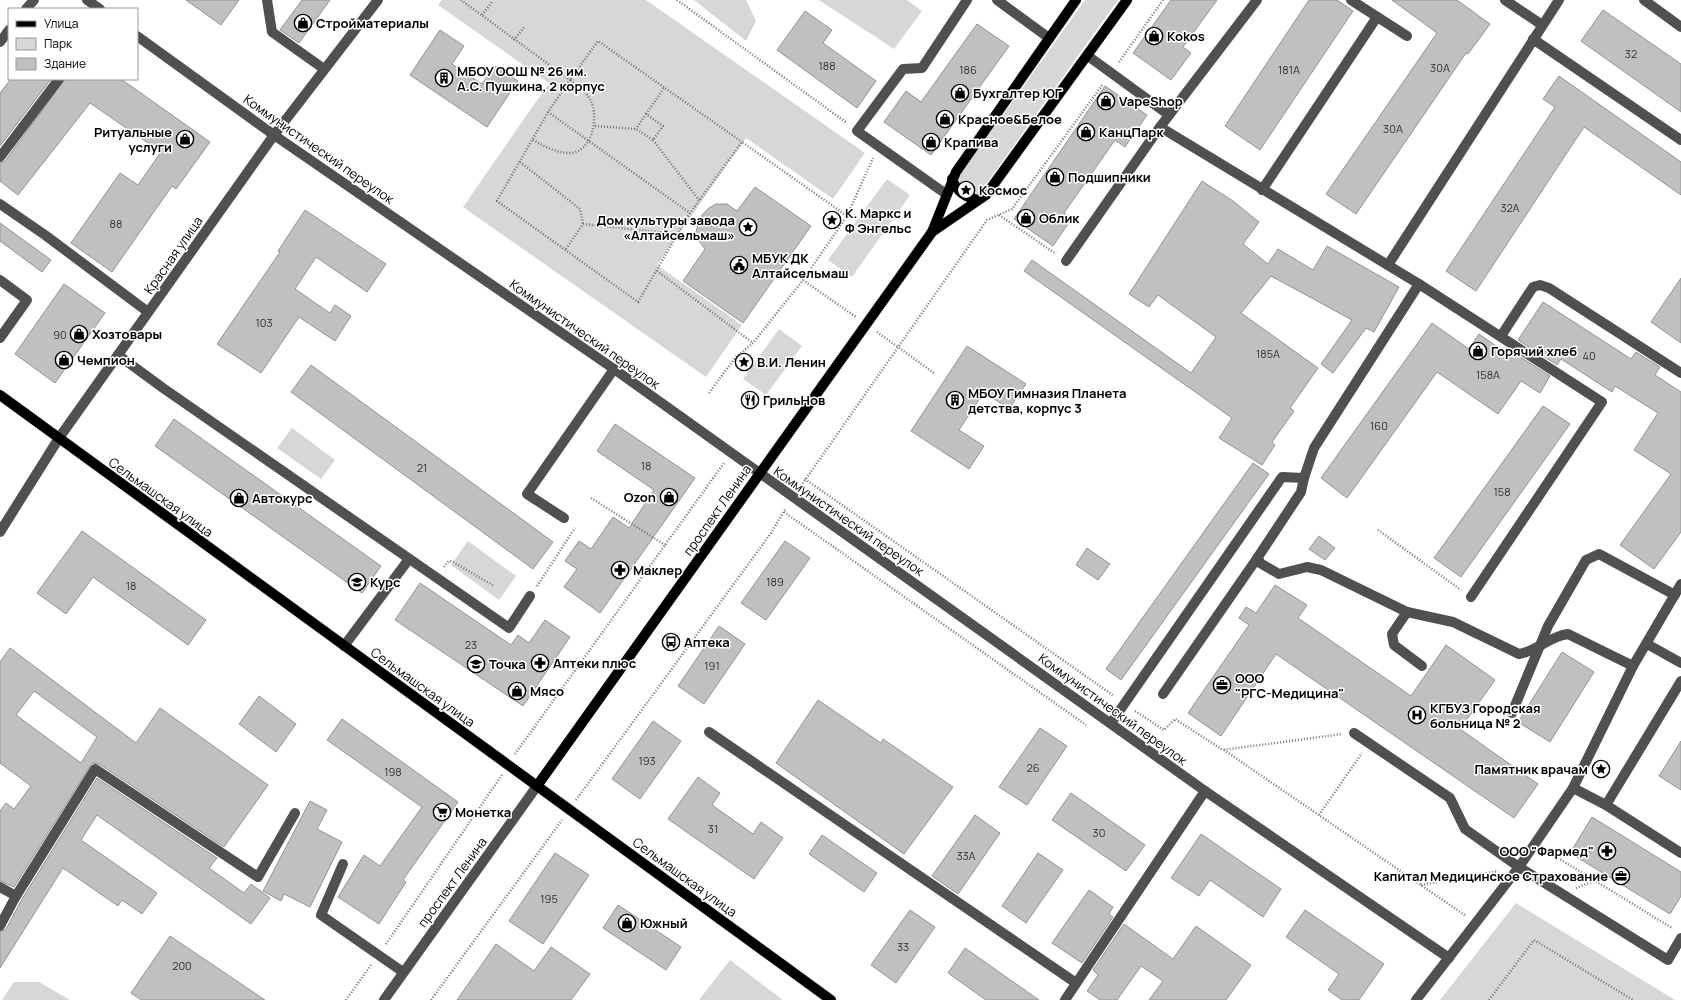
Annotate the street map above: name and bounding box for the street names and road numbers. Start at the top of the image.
street label: Коммунистический переулок [240,90,398,208]
street label: Красная улица [139,212,207,298]
street label: Коммунистический переулок [506,275,664,393]
street label: Сельмашская улица [105,453,217,541]
street label: проспект Ленина [679,461,755,559]
street label: Коммунистический переулок [770,462,928,580]
street label: Сельмашская улица [367,643,479,731]
street label: Коммунистический переулок [1035,649,1192,769]
street label: проспект Ленина [413,833,491,931]
street label: Сельмашская улица [629,833,741,921]

